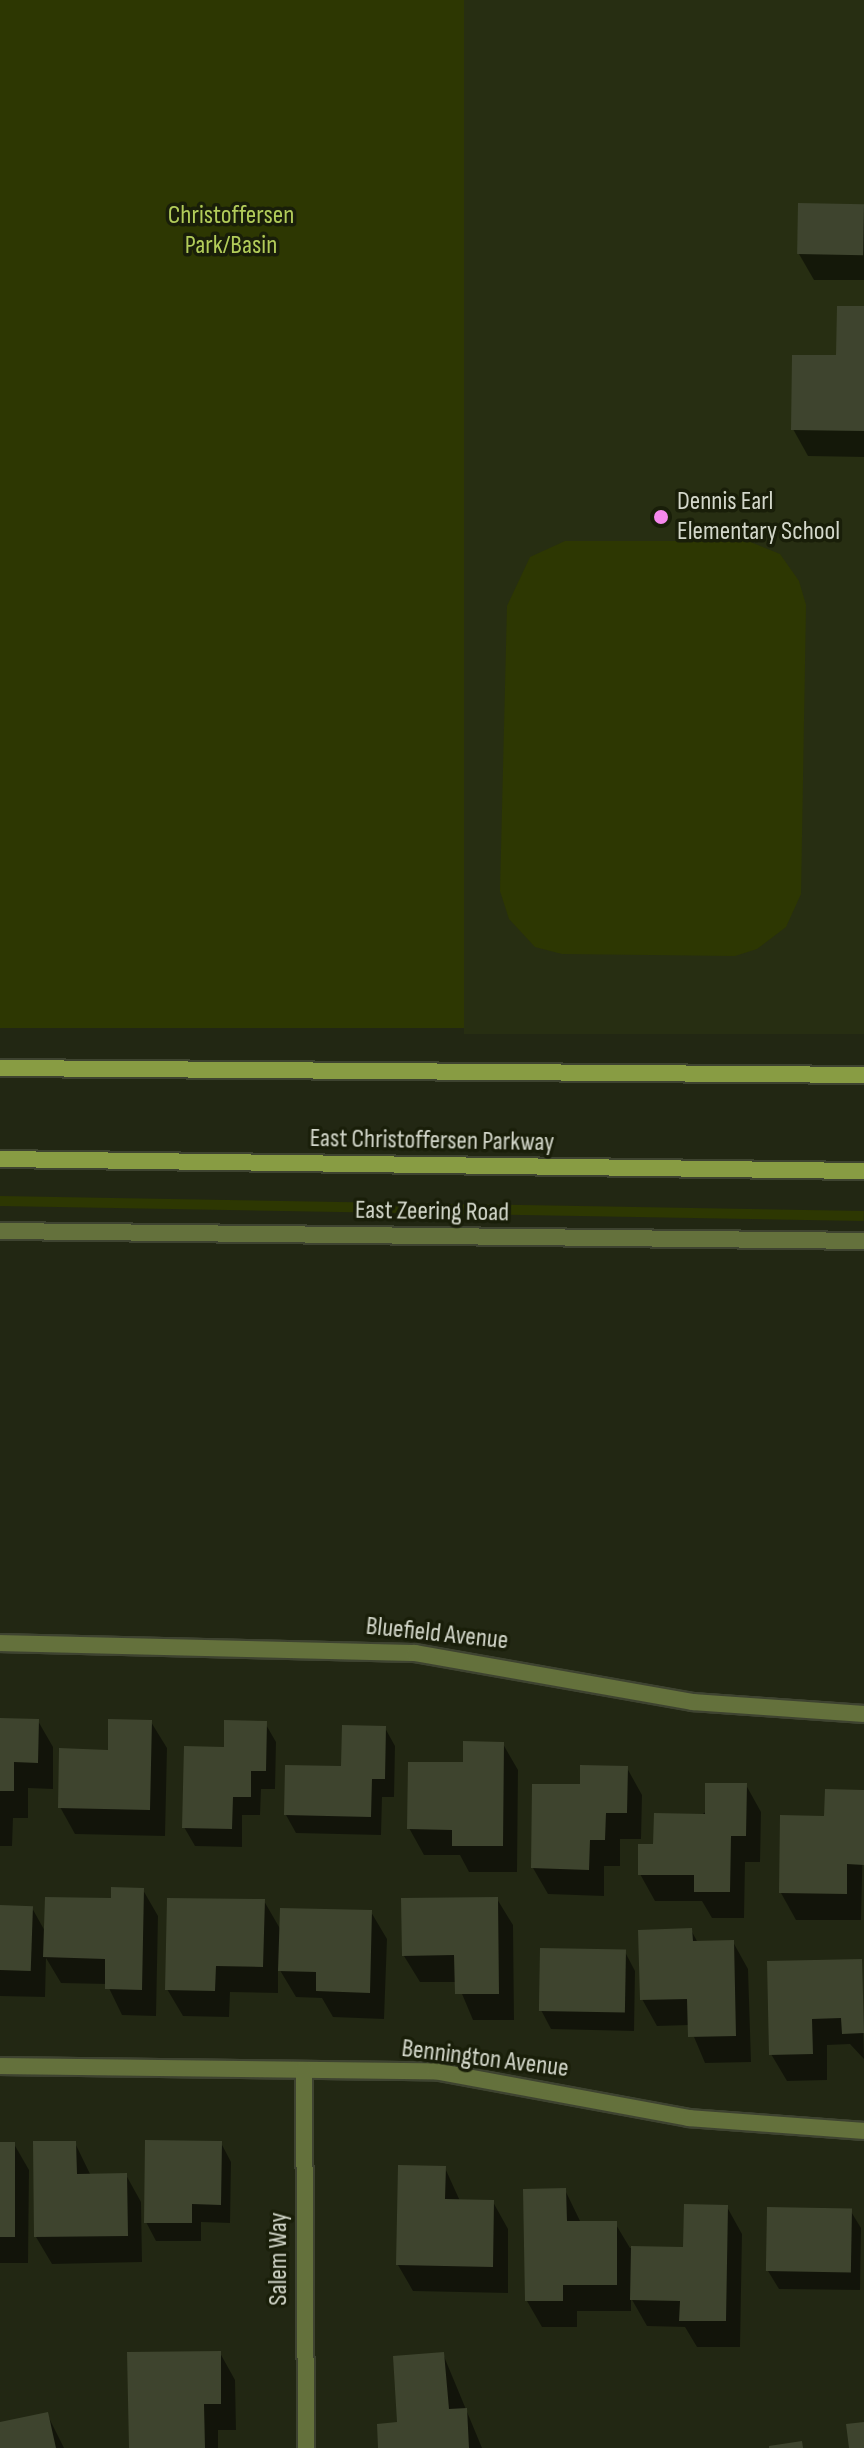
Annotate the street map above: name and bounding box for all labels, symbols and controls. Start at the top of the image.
park label: Christoffersen Park/Basin [168,200,294,262]
place label: Dennis Earl Elementary School [677,486,840,548]
marker: Dennis Earl Elementary School [652,508,670,526]
street label: East Christoffersen Parkway [309,1123,555,1159]
street label: East Zeering Road [355,1195,509,1229]
street label: Bluefield Avenue [364,1611,510,1657]
street label: Bennington Avenue [400,2033,570,2085]
street label: Salem Way [263,2212,295,2306]

